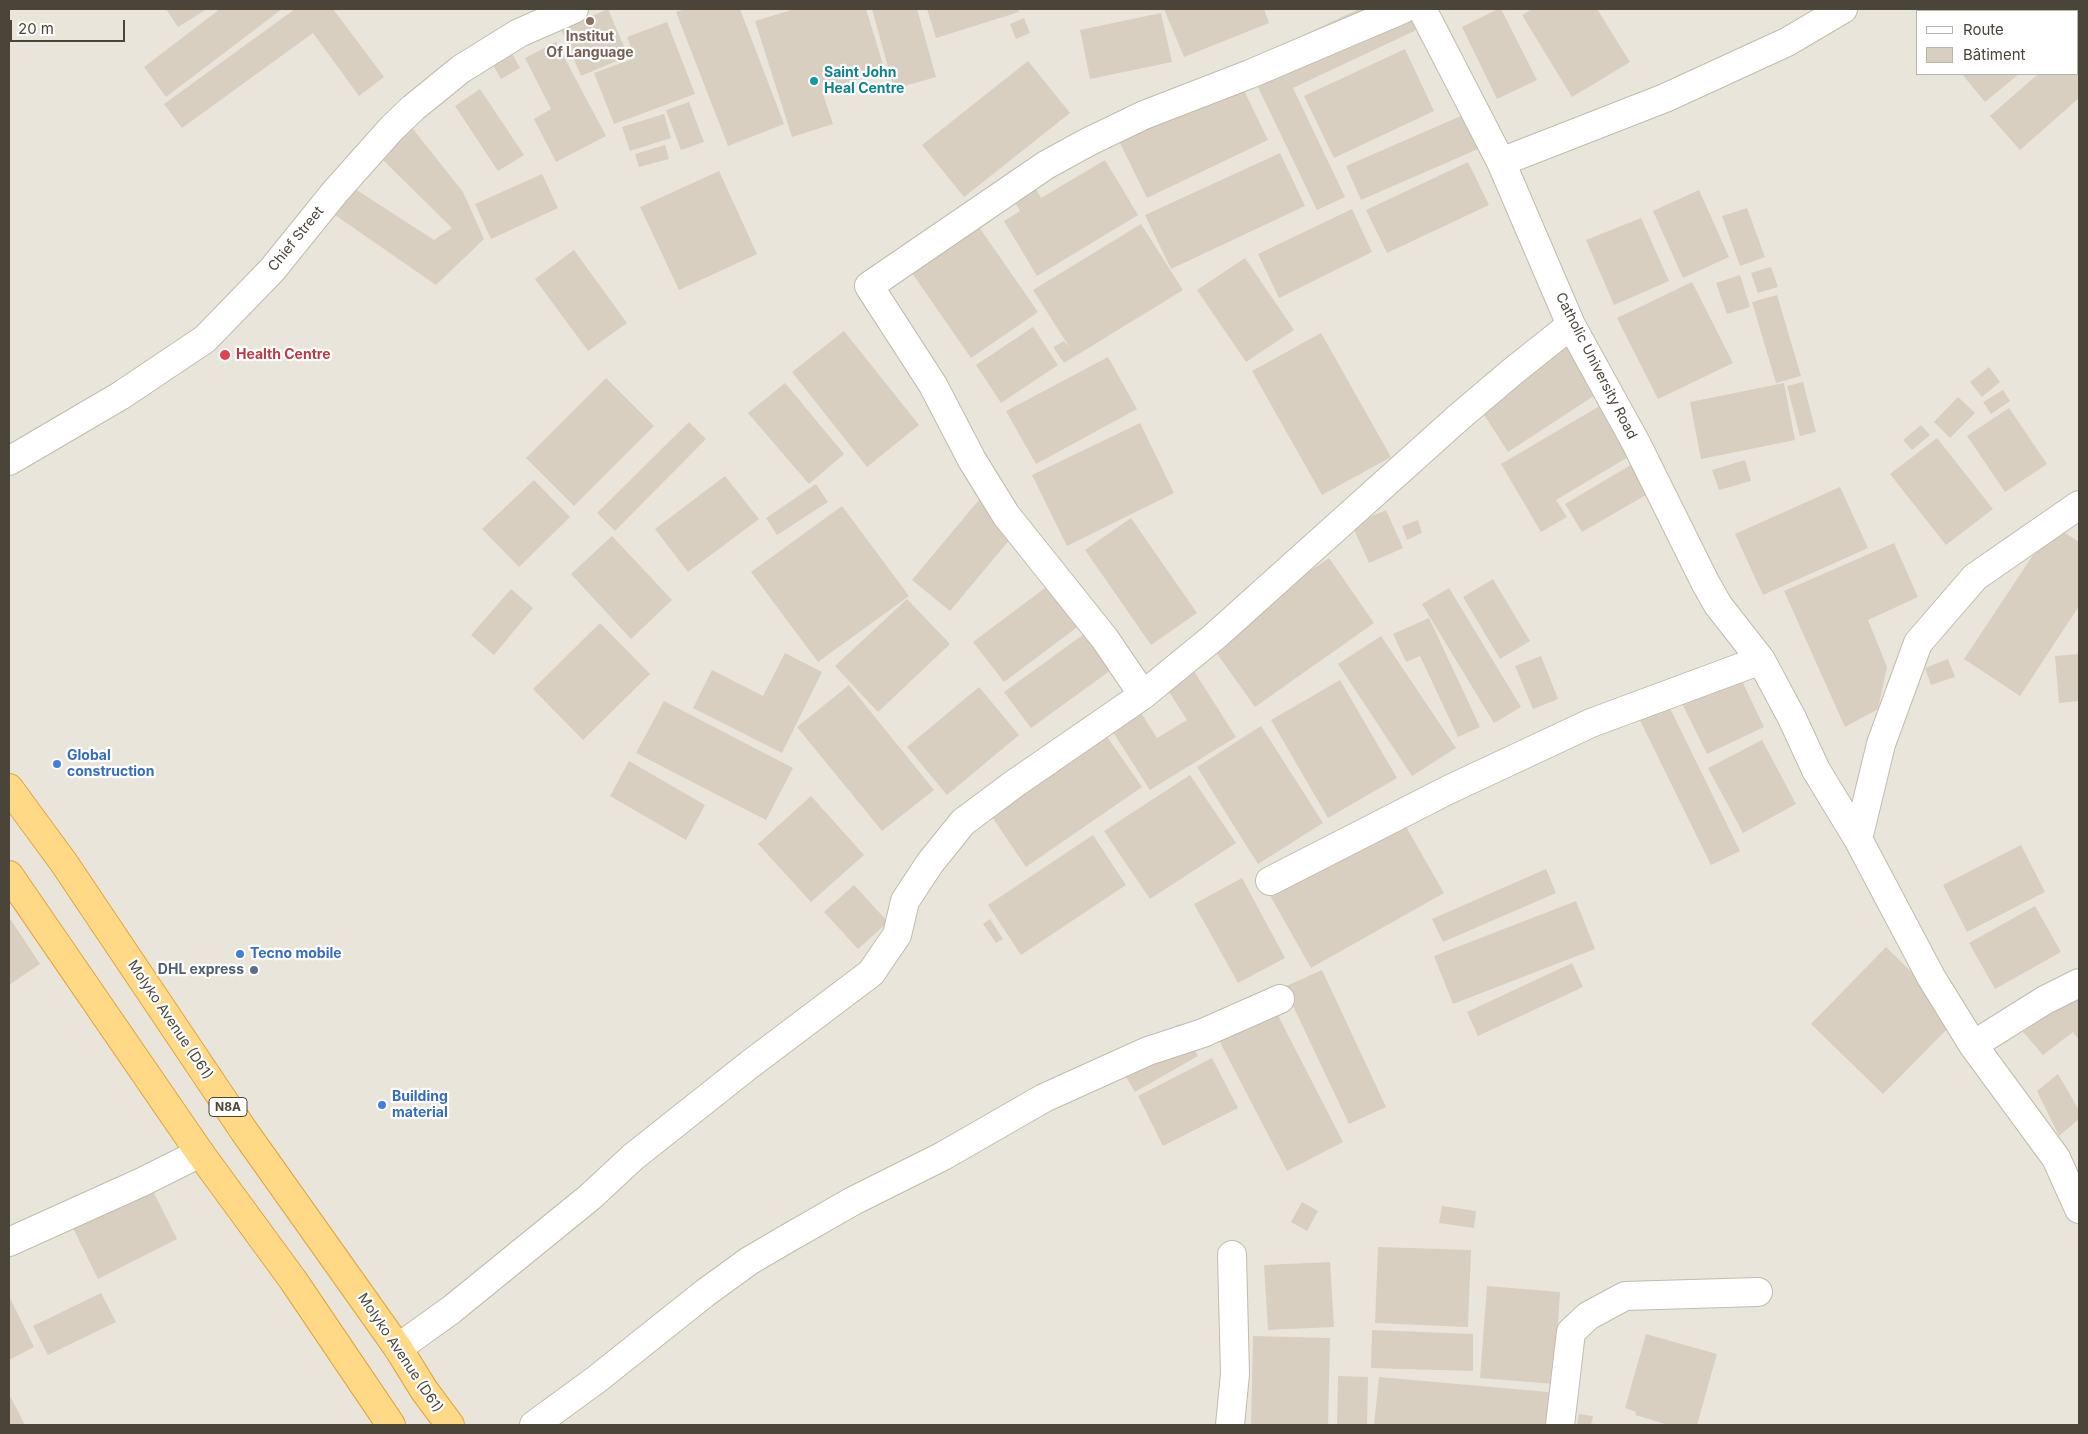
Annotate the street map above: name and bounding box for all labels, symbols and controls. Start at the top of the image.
scale bar [12,10,128,42]
legend [1916,10,2078,75]
marker: Institut Of Language [584,15,596,27]
text: 20 m [18,19,54,38]
text: Route [1963,20,2004,39]
place label: Institut Of Language [546,29,634,62]
text: Bâtiment [1963,45,2025,64]
place label: Saint John Heal Centre [824,65,904,98]
marker: Saint John Heal Centre [808,75,820,87]
street label: Chief Street [265,203,327,275]
street label: Catholic University Road [1552,290,1640,442]
place label: Health Centre [236,347,330,363]
marker: Health Centre [218,348,232,362]
place label: Global construction [67,748,154,780]
marker: Global construction [51,758,63,770]
place label: Tecno mobile [250,946,342,962]
marker: Tecno mobile [234,948,246,960]
street label: Molyko Avenue (D61) [124,957,216,1083]
place label: DHL express [158,962,244,978]
marker: DHL express [248,964,260,976]
place label: Building material [392,1089,448,1122]
road number: N8A [209,1098,247,1116]
marker: Building material [376,1099,388,1111]
street label: Molyko Avenue (D61) [354,1290,446,1416]

